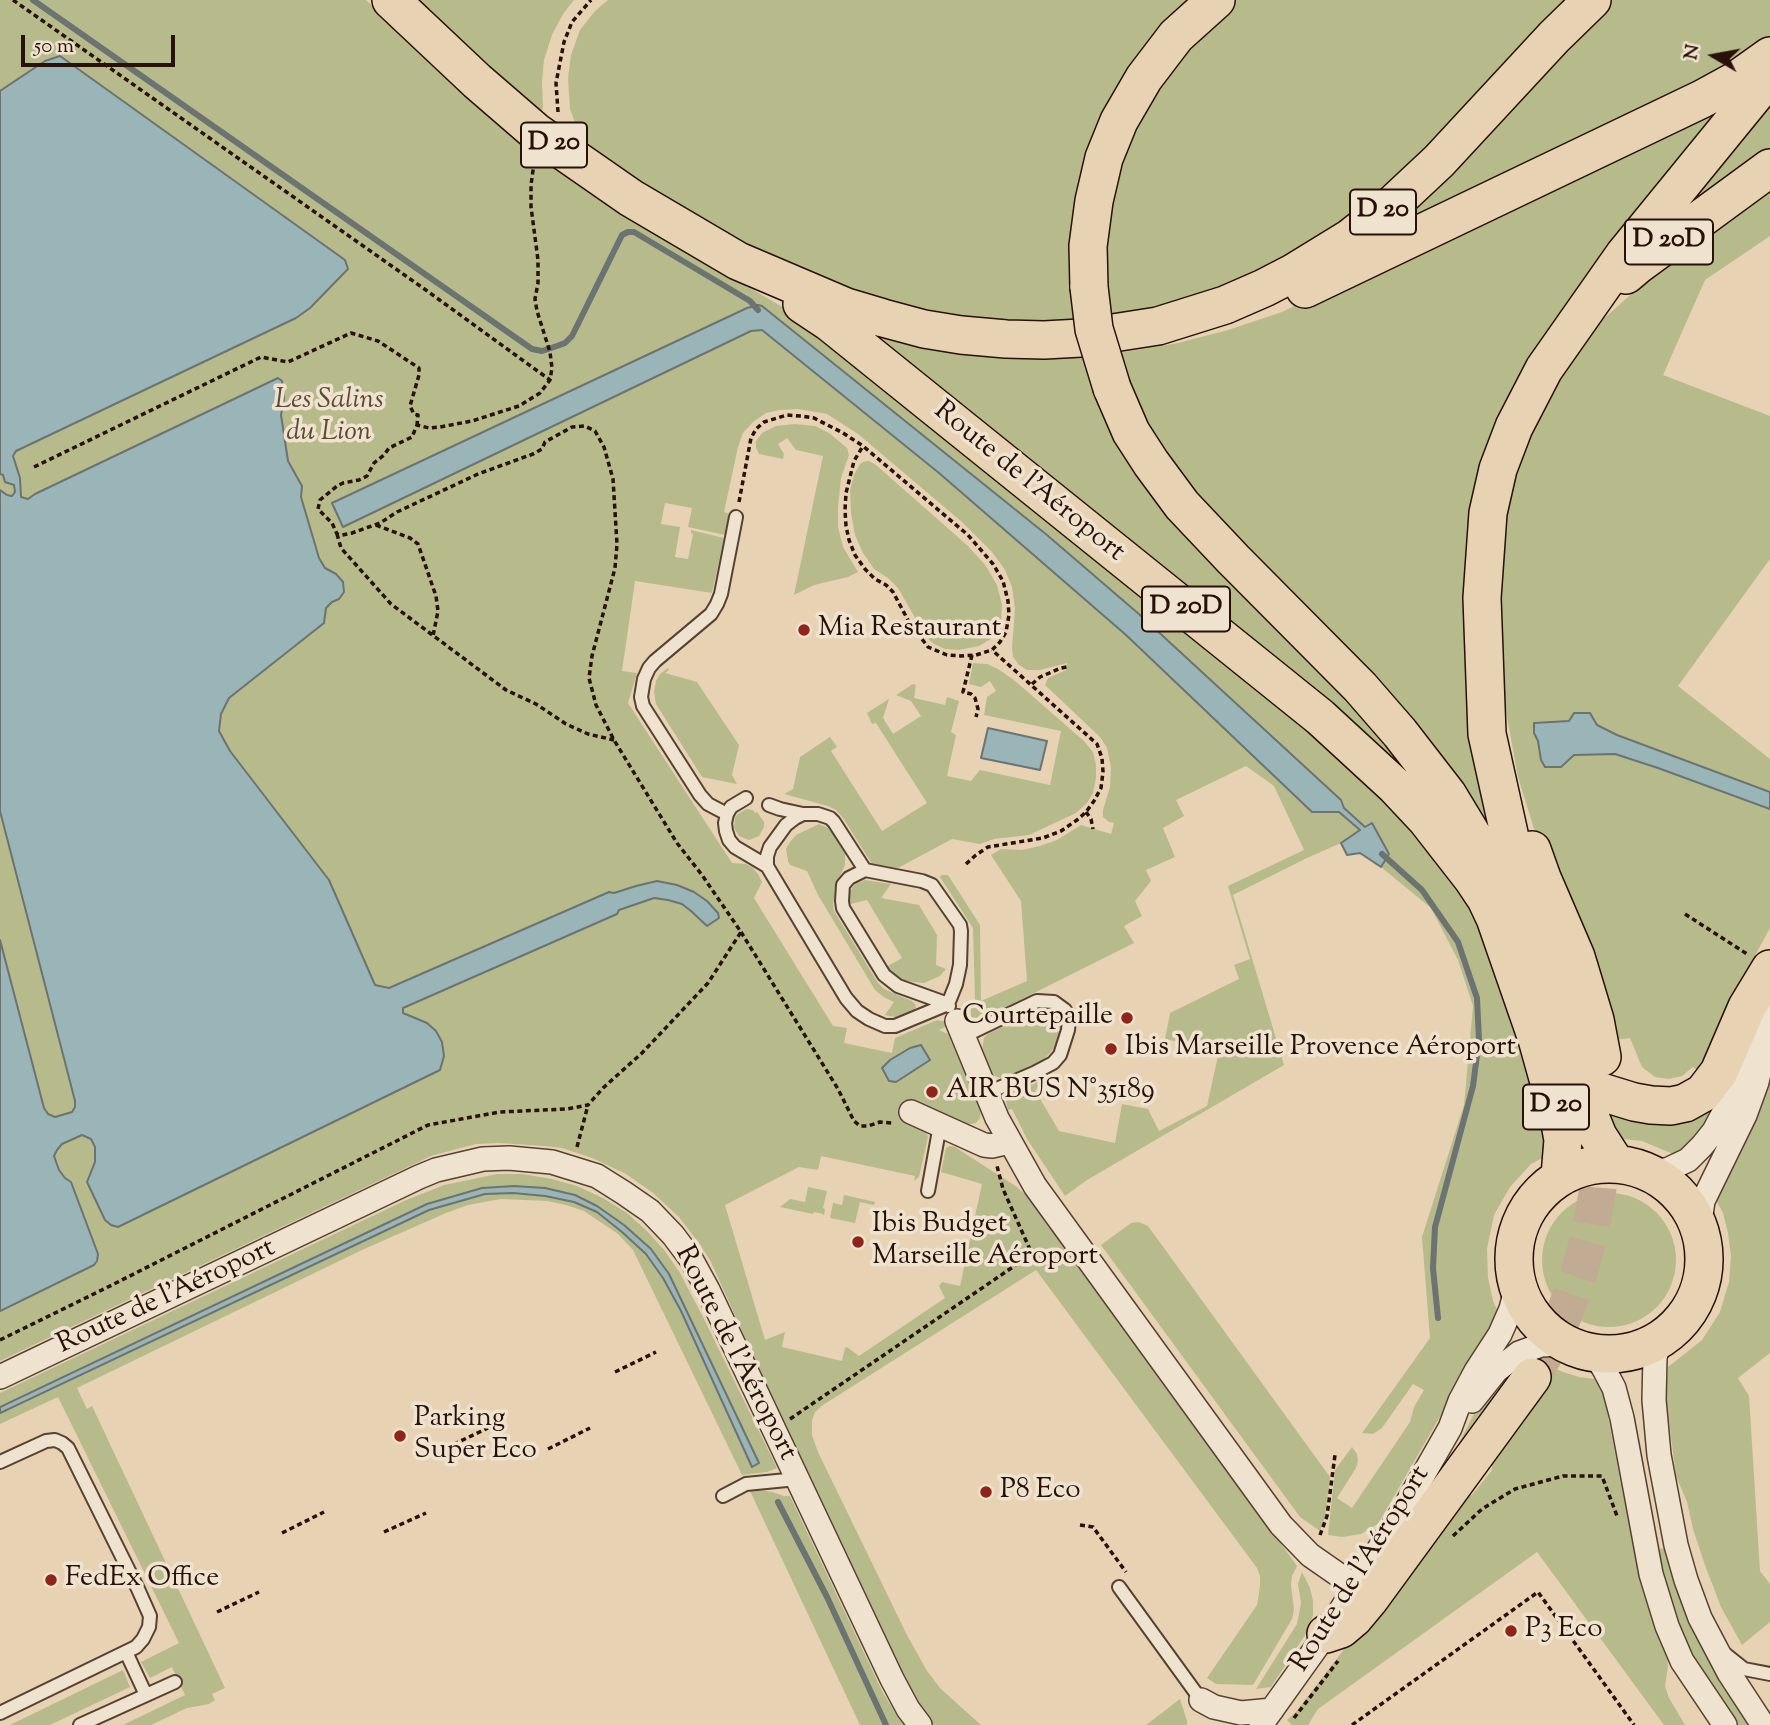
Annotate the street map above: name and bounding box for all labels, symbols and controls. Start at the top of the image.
scale bar [24,21,178,65]
north arrow [1679,21,1749,91]
text: 50 m [34,32,74,62]
text: N [1678,42,1707,62]
road number: D 20 [521,122,587,168]
road number: D 20 [1350,190,1416,234]
road number: D 20D [1625,219,1713,264]
park label: Les Salins du Lion [274,385,384,451]
street label: Route de l'Aéroport [926,396,1130,570]
road number: D 20D [1142,586,1230,632]
place label: Mia Restaurant [818,613,1001,647]
marker: Mia Restaurant [796,622,812,638]
place label: Courtepaille [962,1001,1113,1035]
marker: Courtepaille [1119,1010,1135,1026]
place label: Ibis Marseille Provence Aéroport [1125,1032,1516,1066]
marker: Ibis Marseille Provence Aéroport [1103,1041,1119,1057]
place label: AIR BUS N°35189 [946,1075,1155,1109]
marker: AIR BUS N°35189 [924,1084,940,1100]
road number: D 20 [1523,1084,1589,1130]
place label: Ibis Budget Marseille Aéroport [872,1209,1098,1275]
street label: Route de l'Aéroport [53,1233,281,1363]
marker: Ibis Budget Marseille Aéroport [850,1234,866,1250]
street label: Route de l'Aéroport [665,1241,803,1467]
place label: Parking Super Eco [414,1403,537,1469]
marker: Parking Super Eco [392,1428,408,1444]
street label: Route de l'Aéroport [1285,1461,1439,1679]
place label: P8 Eco [1000,1475,1081,1509]
marker: P8 Eco [978,1484,994,1500]
place label: FedEx Office [65,1563,219,1597]
marker: FedEx Office [43,1572,59,1588]
place label: P3 Eco [1525,1614,1603,1648]
marker: P3 Eco [1503,1623,1519,1639]

